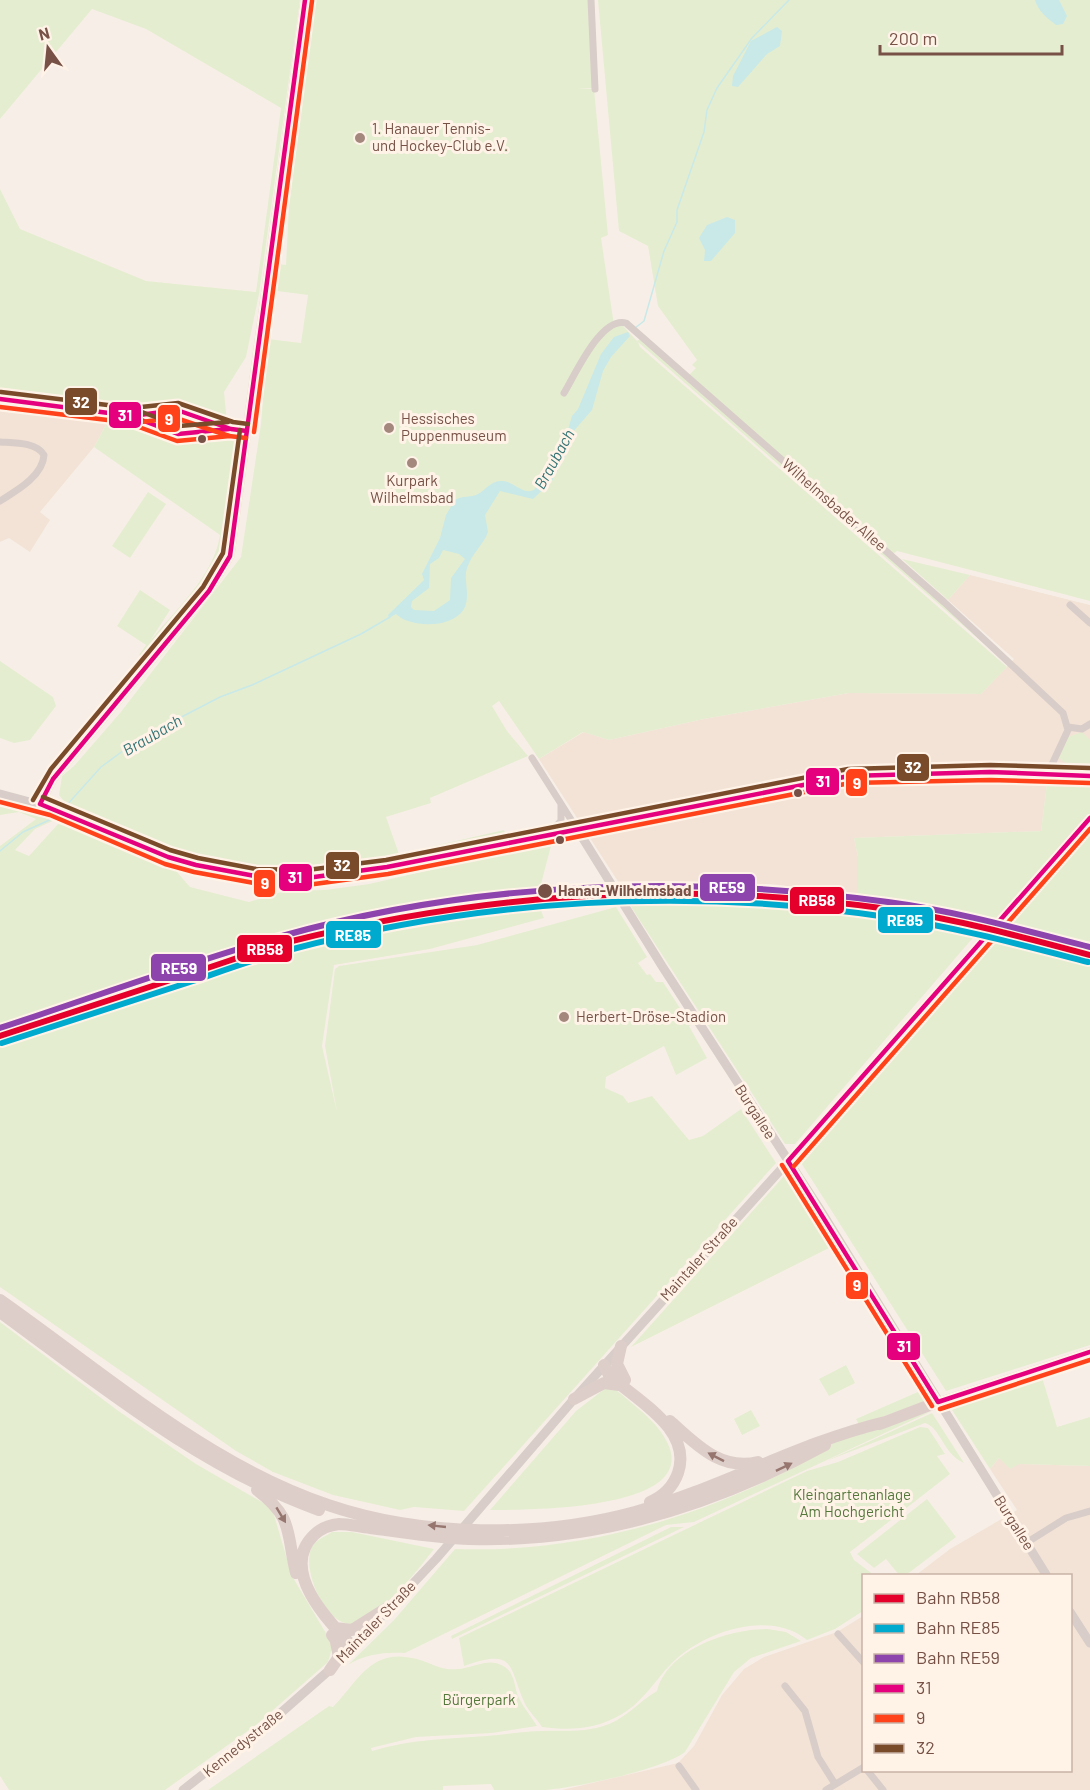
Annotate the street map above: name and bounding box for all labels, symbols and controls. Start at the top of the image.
north arrow [18,18,78,78]
scale bar [880,18,1062,56]
text: N [36,22,52,44]
text: 200 m [889,27,937,49]
place label: 1. Hanauer Tennis- und Hockey-Club e.V. [372,119,508,154]
marker: 1. Hanauer Tennis- und Hockey-Club e.V. [353,131,367,145]
line badge: 32 [64,387,98,416]
text: 32 [72,392,90,411]
line badge: 31 [108,401,142,429]
line badge: 9 [157,404,181,433]
text: 31 [118,405,132,424]
text: 9 [165,409,173,428]
place label: Hessisches Puppenmuseum [401,409,507,444]
marker: Hessisches Puppenmuseum [382,421,396,435]
water label: Braubach [529,426,578,492]
unlabelled marker [196,433,208,445]
street label: Wilhelmsbader Allee [779,454,890,554]
marker: Kurpark Wilhelmsbad [405,456,419,470]
place label: Kurpark Wilhelmsbad [370,471,454,506]
water label: Braubach [119,710,185,759]
line badge: 32 [896,753,930,782]
text: 32 [904,757,922,776]
line badge: 31 [805,767,840,796]
line badge: 9 [845,768,868,797]
text: 31 [816,771,830,790]
text: 9 [853,773,861,792]
unlabelled marker [792,787,804,799]
unlabelled marker [554,834,566,846]
line badge: 32 [325,851,360,880]
text: 32 [333,855,351,874]
line badge: 31 [278,863,313,892]
text: 31 [288,867,302,886]
line badge: 9 [253,869,276,898]
text: 9 [261,873,269,892]
line badge: RE59 [699,873,756,902]
text: RE59 [709,877,745,896]
place label: Hanau-Wilhelmsbad [558,881,691,899]
marker: Hanau-Wilhelmsbad [536,882,554,900]
line badge: RB58 [789,886,845,915]
text: RB58 [798,890,836,909]
line badge: RE85 [877,906,934,934]
text: RE85 [887,910,924,929]
line badge: RE85 [325,920,382,949]
text: RE85 [335,925,372,944]
line badge: RB58 [236,934,293,963]
text: RB58 [246,939,284,958]
line badge: RE59 [150,953,207,982]
text: RE59 [161,958,197,977]
place label: Herbert-Dröse-Stadion [576,1007,726,1025]
marker: Herbert-Dröse-Stadion [557,1010,571,1024]
street label: Burgallee [732,1081,780,1142]
street label: Maintaler Straße [656,1213,741,1304]
line badge: 9 [845,1271,869,1300]
text: 9 [853,1275,861,1294]
line badge: 31 [886,1332,921,1361]
text: 31 [897,1336,911,1355]
one-way arrow [707,1452,724,1462]
one-way arrow [775,1462,792,1472]
park label: Kleingartenanlage Am Hochgericht [793,1485,911,1520]
street label: Burgallee [991,1492,1039,1553]
one-way arrow [276,1507,287,1524]
one-way arrow [427,1521,446,1531]
legend [862,1574,1072,1772]
street label: Maintaler Straße [332,1577,419,1666]
text: Bahn RB58 [916,1586,1000,1608]
text: Bahn RE85 [916,1616,1000,1638]
text: Bahn RE59 [916,1646,1000,1668]
text: 31 [916,1676,931,1698]
park label: Bürgerpark [443,1690,516,1708]
street label: Kennedystraße [199,1704,286,1780]
text: 9 [916,1706,925,1728]
text: 32 [916,1736,935,1758]

